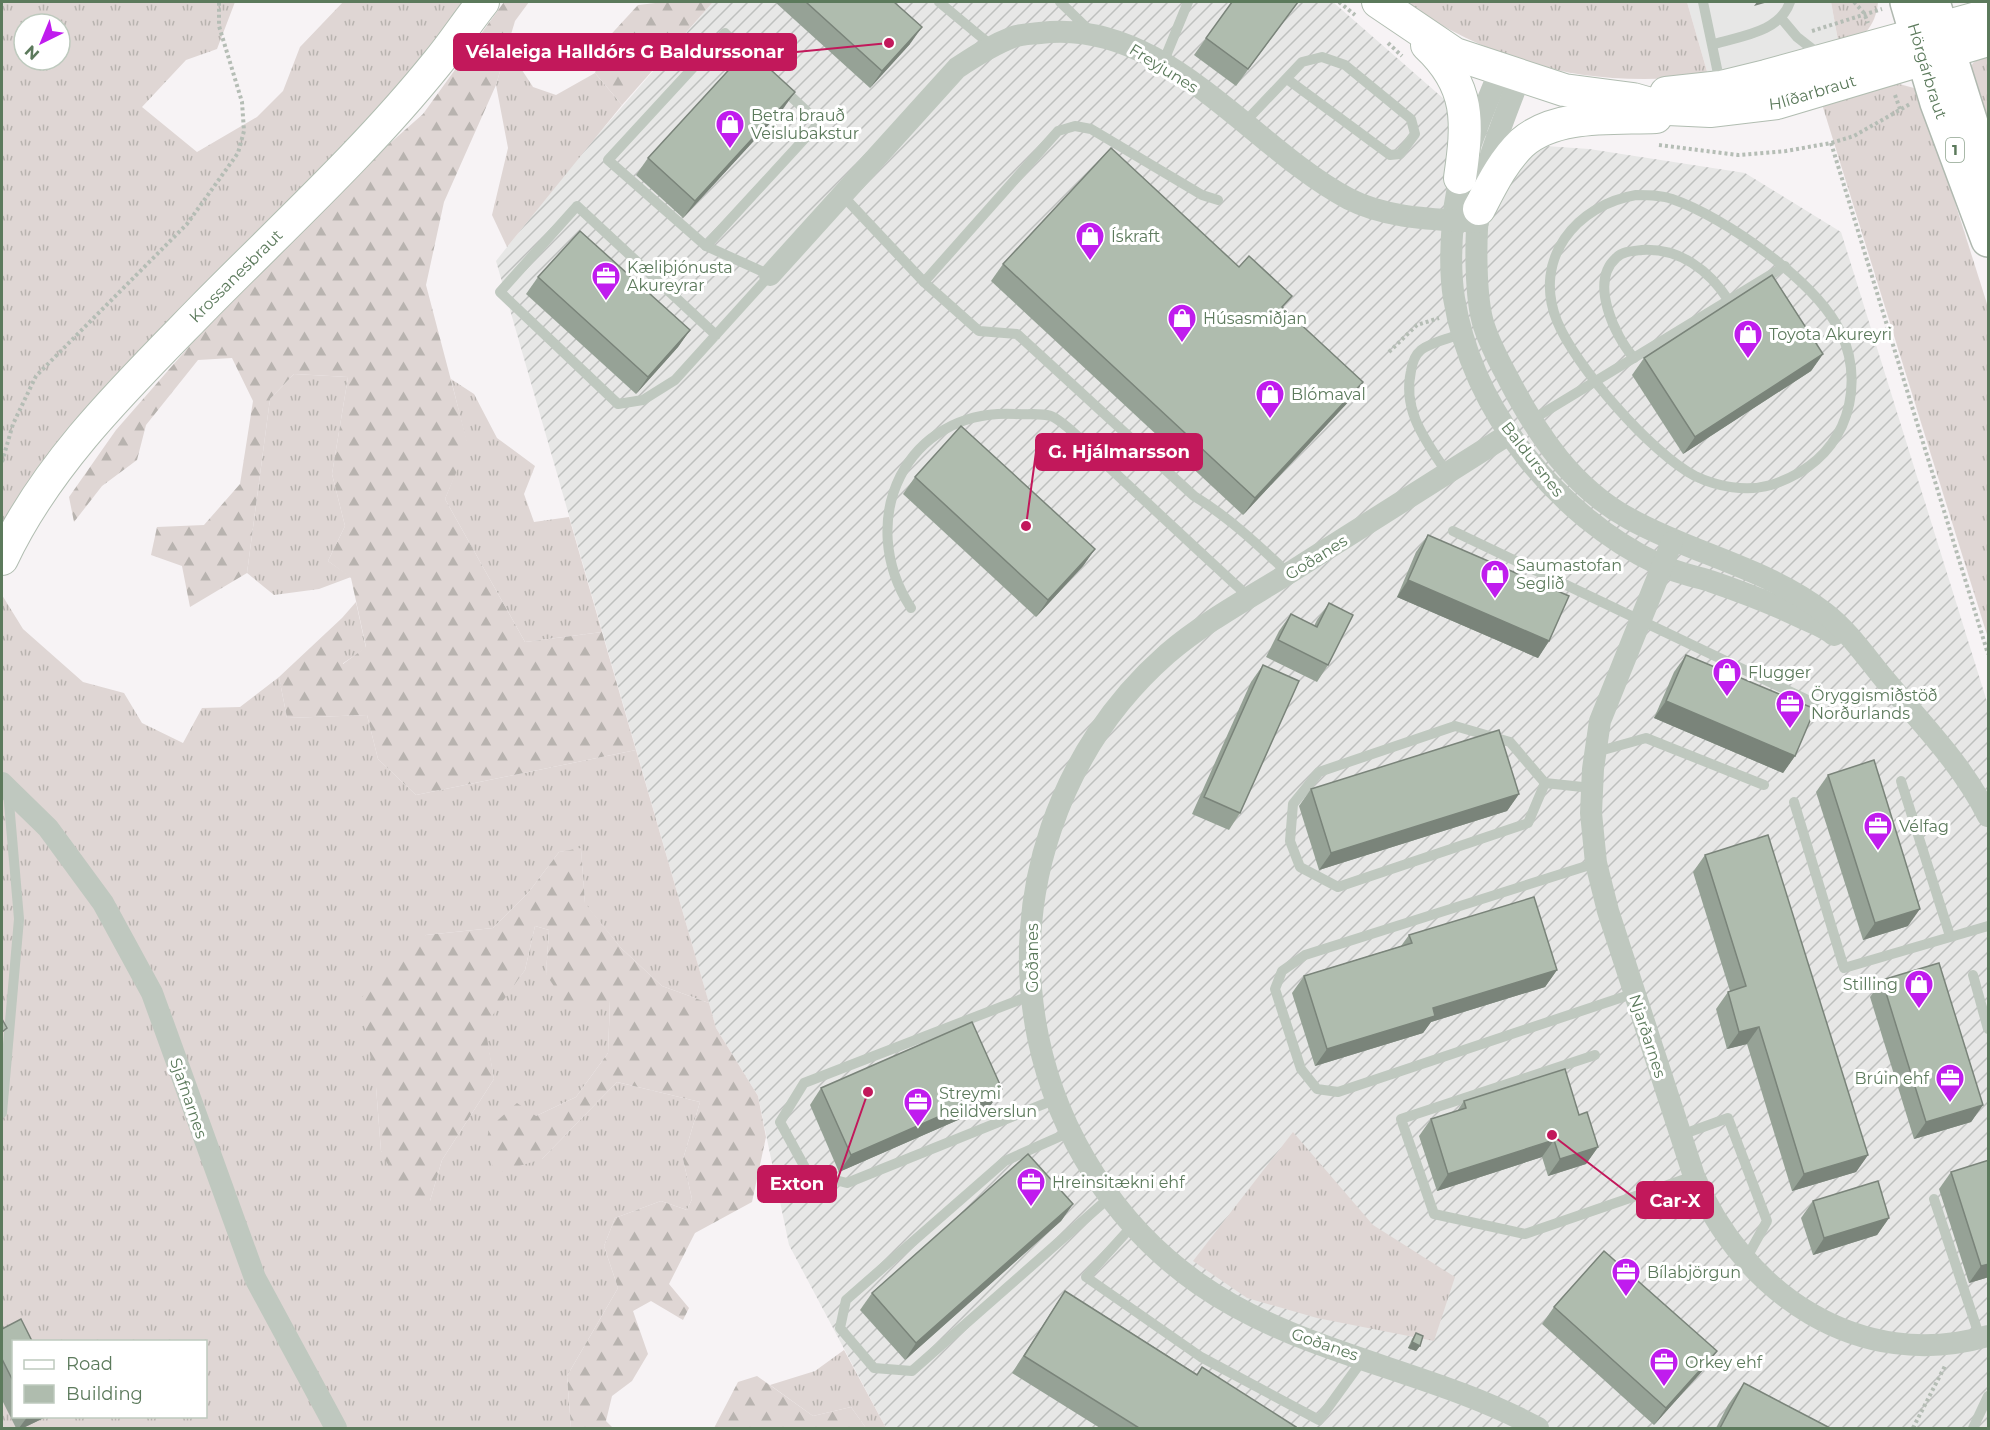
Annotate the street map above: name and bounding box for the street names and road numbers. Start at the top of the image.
street label: Hörgárbraut [1904,21,1951,122]
street label: Freyjunes [1126,40,1202,97]
street label: Hlíðarbraut [1768,71,1859,114]
road number: 1 [1946,138,1964,162]
street label: Krossanesbraut [185,225,287,327]
street label: Baldursnes [1497,418,1568,501]
street label: Goðanes [1282,531,1351,584]
street label: Goðanes [1023,923,1042,993]
street label: Njarðarnes [1625,992,1670,1081]
street label: Sjafnarnes [166,1055,211,1141]
street label: Goðanes [1289,1324,1361,1365]

